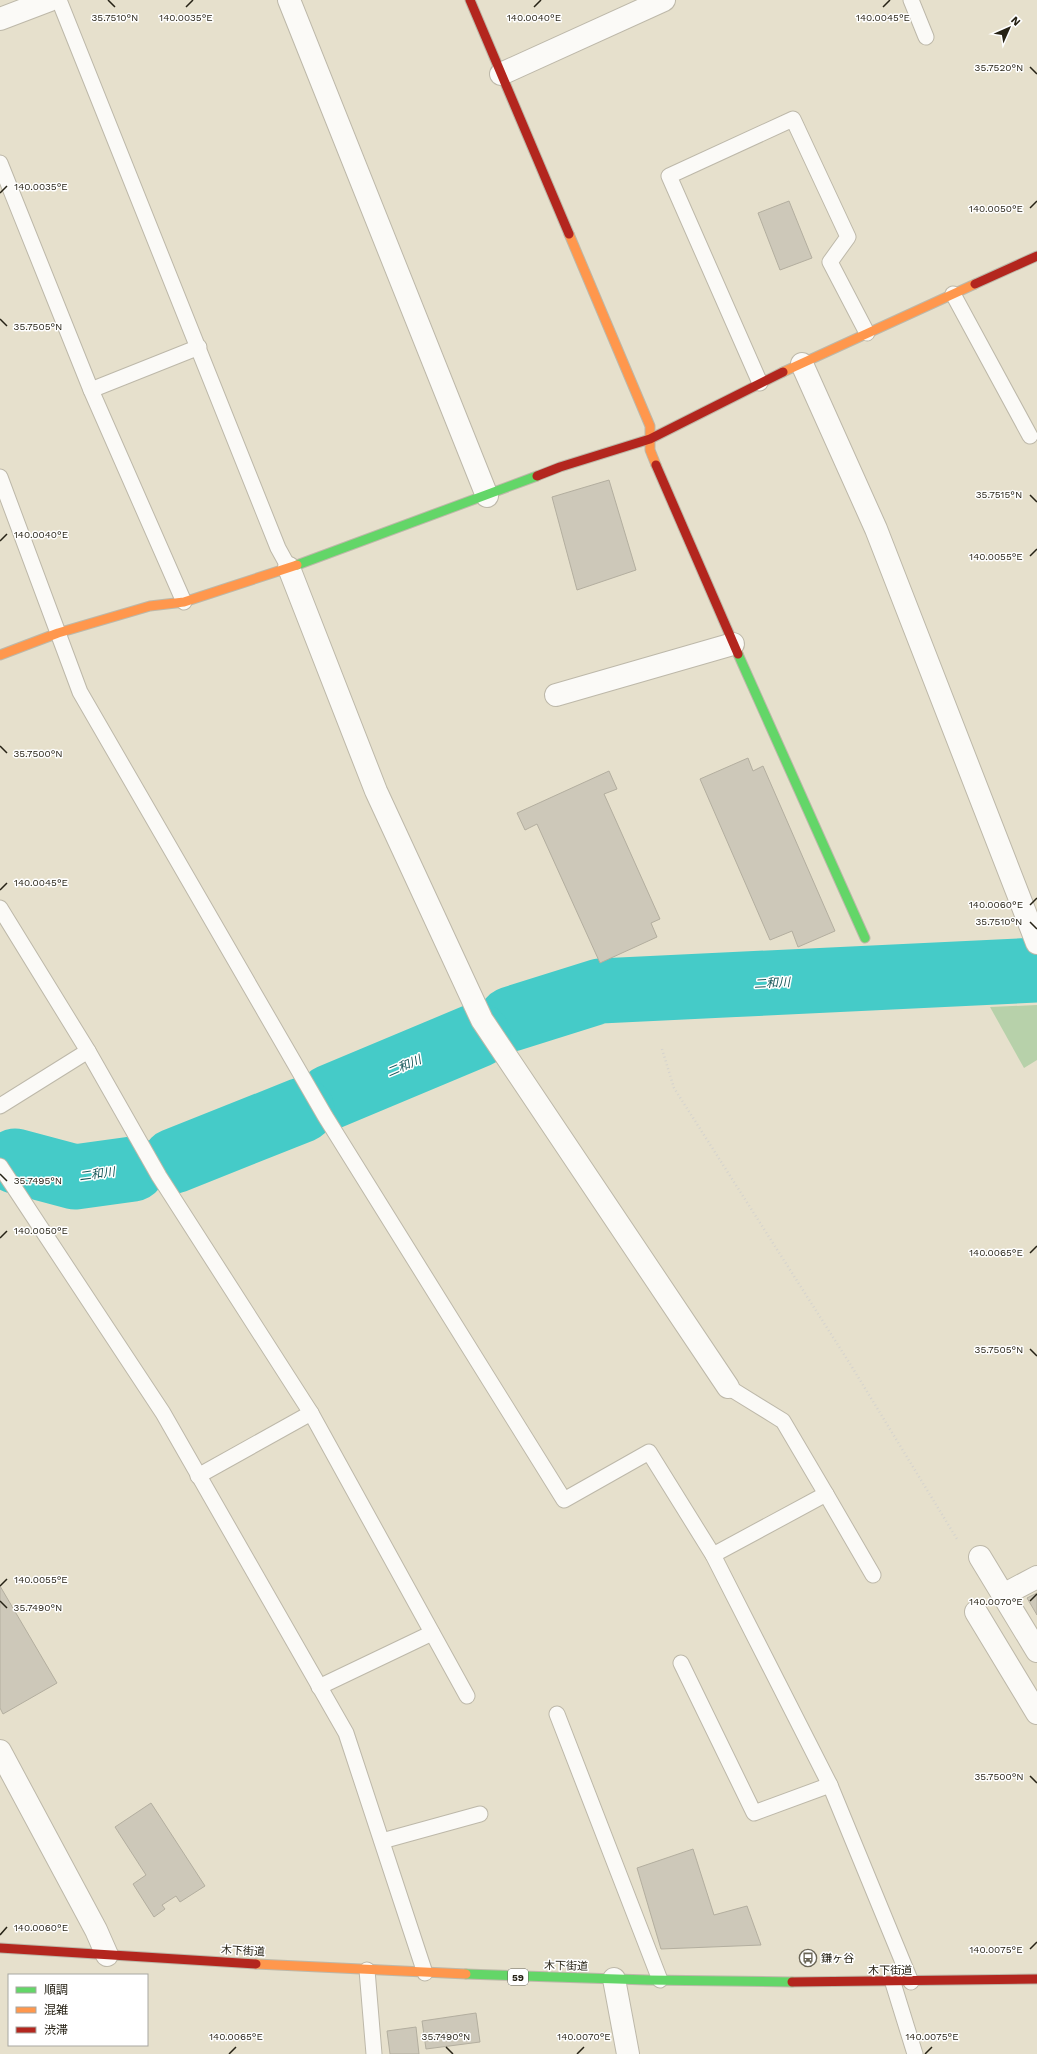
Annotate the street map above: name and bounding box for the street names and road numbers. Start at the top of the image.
street label: 木下街道 [221,1943,265,1959]
street label: 木下街道 [544,1959,588,1973]
street label: 木下街道 [868,1964,912,1977]
road number: 59 [508,1969,528,1985]

